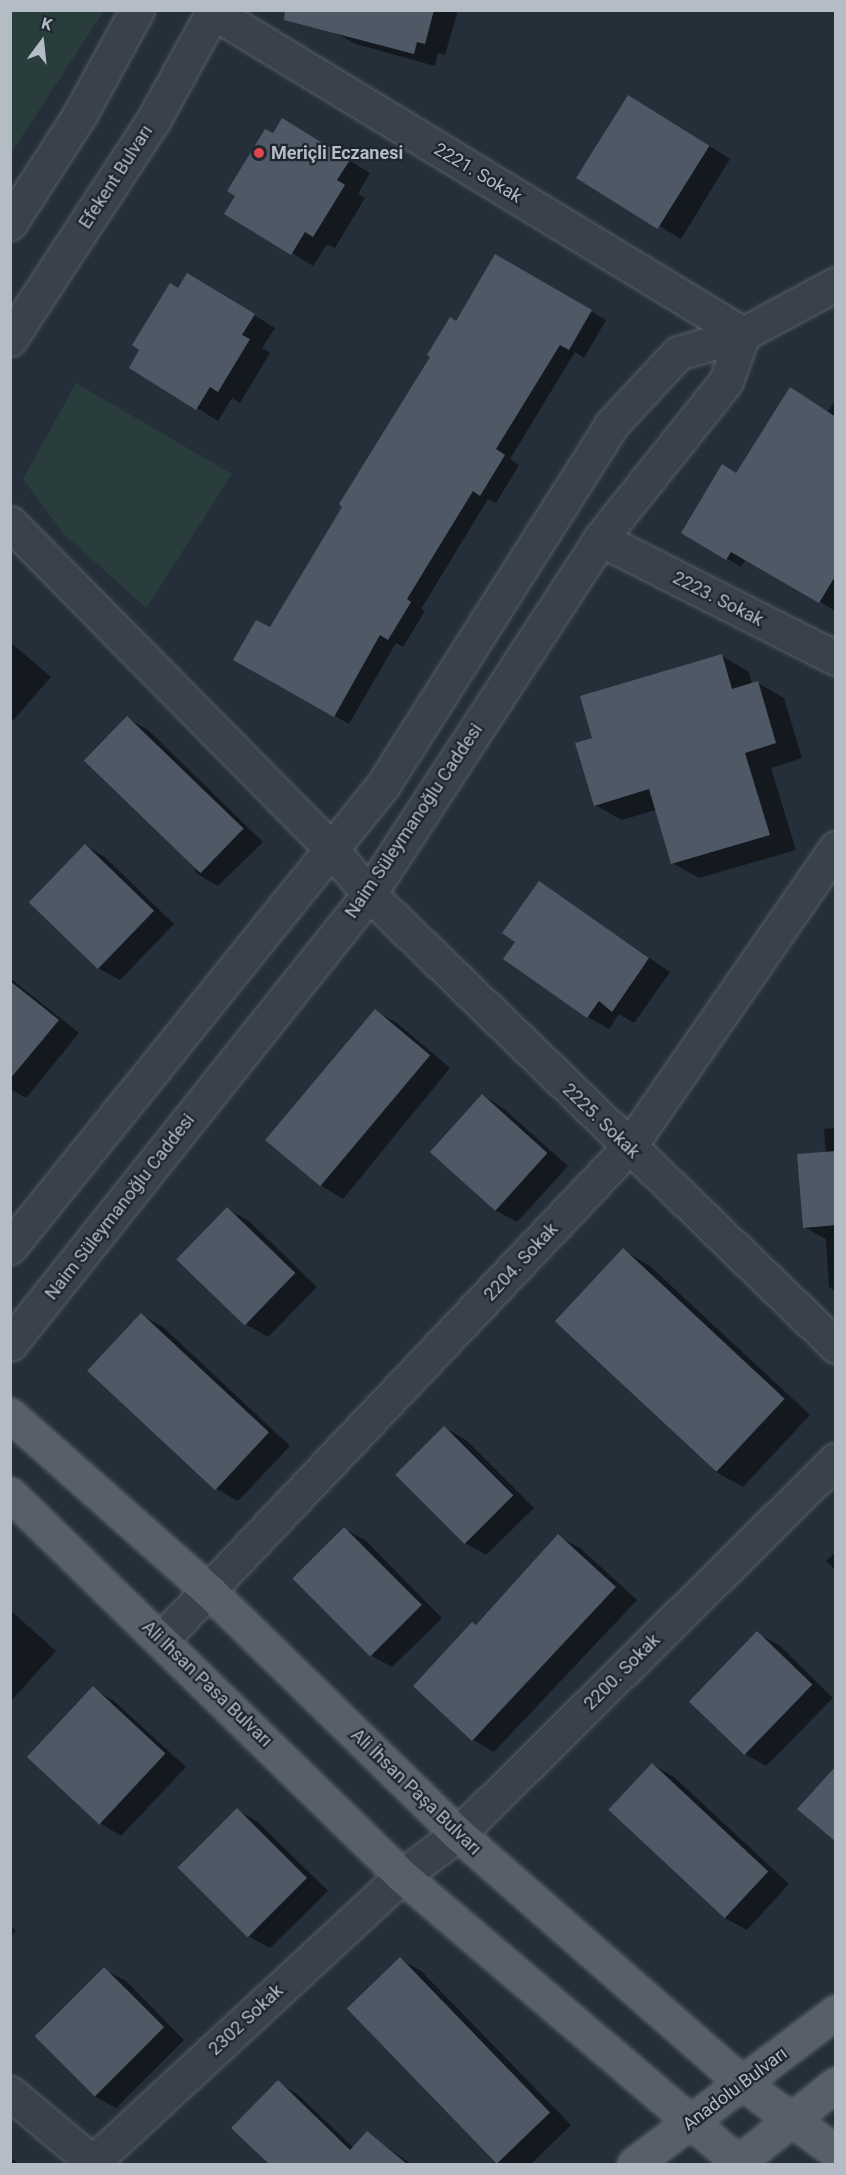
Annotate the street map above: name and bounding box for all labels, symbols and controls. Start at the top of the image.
north arrow [12,12,72,72]
text: K [39,14,54,35]
street label: Efekent Bulvarı [75,121,157,233]
street label: 2221. Sokak [430,138,526,208]
place label: Meriçli Eczanesi [271,142,403,164]
marker: Meriçli Eczanesi [252,146,266,160]
street label: 2223. Sokak [669,567,767,631]
street label: Naim Süleymanoğlu Caddesi [341,720,487,922]
street label: 2225. Sokak [558,1079,644,1163]
street label: Naim Süleymanoğlu Caddesi [41,1110,199,1304]
street label: 2204. Sokak [479,1219,563,1305]
street label: Ali Ihsan Pasa Bulvarı [138,1616,276,1752]
street label: 2200. Sokak [579,1629,665,1715]
street label: Ali İhsan Paşa Bulvarı [347,1724,485,1860]
street label: 2302 Sokak [204,1980,288,2060]
street label: Anadolu Bulvarı [679,2043,791,2135]

